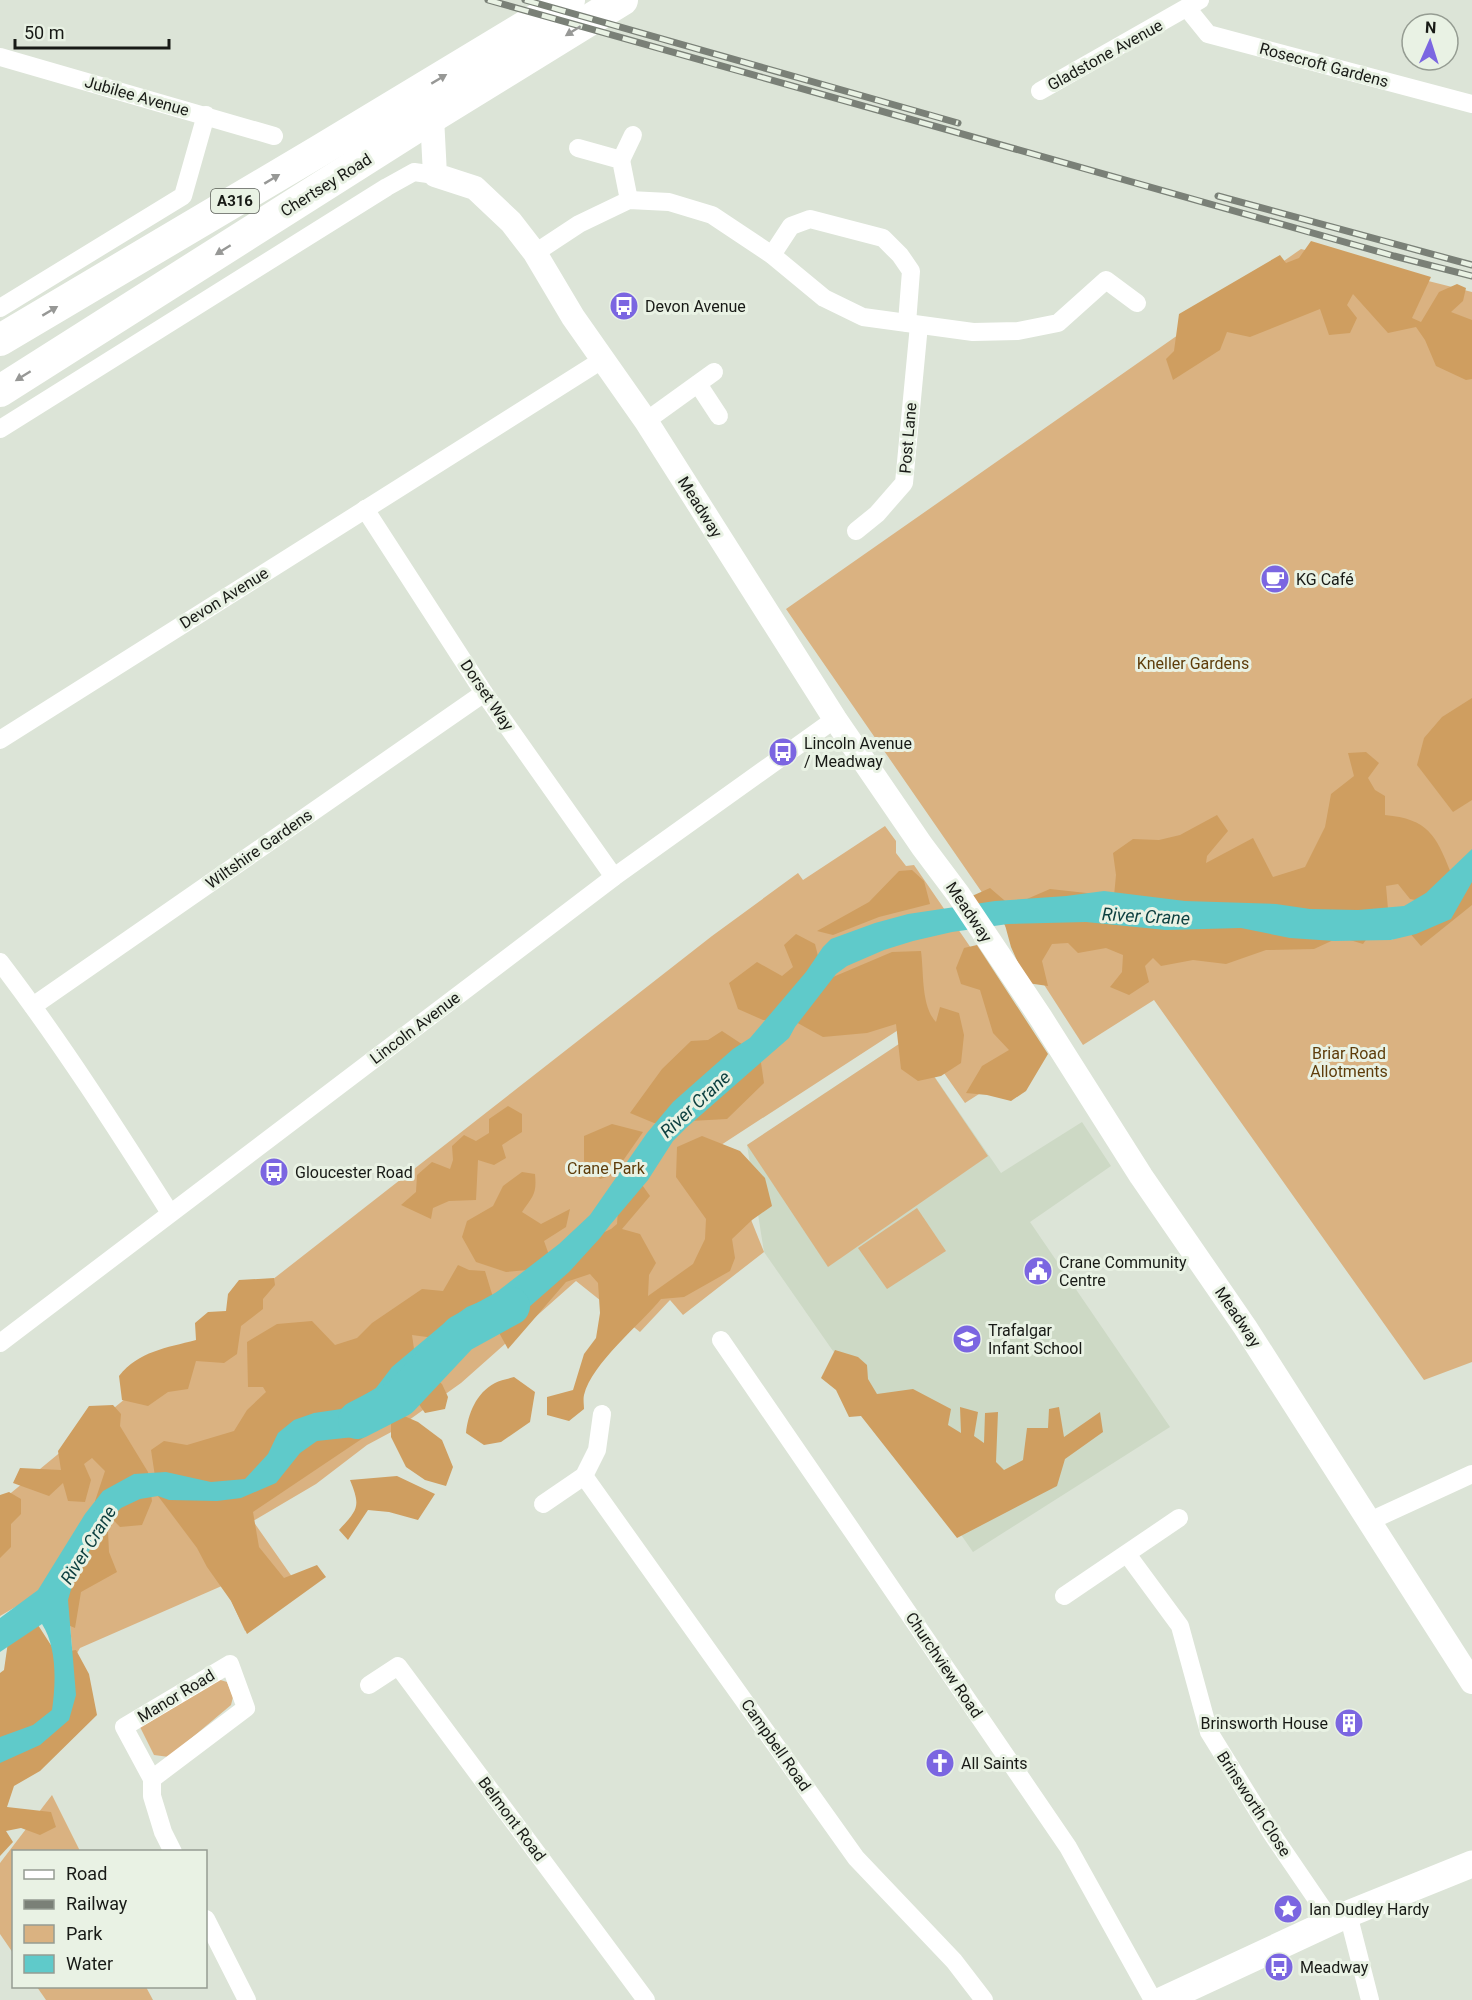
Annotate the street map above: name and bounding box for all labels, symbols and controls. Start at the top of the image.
scale bar [15,12,170,50]
north arrow [1400,12,1460,72]
street label: Gladstone Avenue [1044,16,1166,94]
text: N [1425,18,1437,37]
text: 50 m [24,22,64,43]
one-way arrow [565,25,581,36]
street label: Rosecroft Gardens [1257,39,1391,91]
street label: Jubilee Avenue [83,72,191,120]
one-way arrow [431,73,447,84]
street label: Chertsey Road [277,149,375,221]
one-way arrow [264,174,281,184]
road number: A316 [211,189,259,213]
one-way arrow [215,244,231,255]
bus stop icon: Devon Avenue [608,290,640,322]
place label: Devon Avenue [645,297,746,316]
one-way arrow [42,305,58,316]
one-way arrow [14,371,31,382]
street label: Post Lane [895,402,921,474]
street label: Meadway [674,473,726,541]
street label: Devon Avenue [176,563,272,633]
cafe icon: KG Café [1259,563,1291,595]
place label: KG Café [1296,570,1354,589]
park label: Kneller Gardens [1137,654,1249,673]
street label: Dorset Way [456,656,518,734]
place label: Lincoln Avenue / Meadway [804,734,912,771]
bus stop icon: Lincoln Avenue / Meadway [767,736,799,768]
street label: Wiltshire Gardens [202,805,316,893]
street label: Meadway [942,878,996,946]
water label: River Crane [1101,903,1191,929]
street label: Lincoln Avenue [366,988,464,1068]
park label: Briar Road Allotments [1310,1044,1388,1081]
water label: River Crane [656,1066,734,1142]
bus stop icon: Gloucester Road [258,1156,290,1188]
park label: Crane Park [567,1159,646,1178]
place label: Gloucester Road [295,1163,413,1182]
place label: Crane Community Centre [1059,1253,1187,1290]
public building icon: Crane Community Centre [1022,1255,1054,1287]
street label: Meadway [1211,1283,1265,1351]
place label: Trafalgar Infant School [988,1321,1082,1358]
school or university icon: Trafalgar Infant School [951,1323,983,1355]
water label: River Crane [56,1502,120,1588]
street label: Churchview Road [902,1609,986,1721]
street label: Manor Road [134,1666,218,1726]
street label: Campbell Road [737,1695,815,1795]
building icon: Brinsworth House [1333,1707,1365,1739]
place label: Brinsworth House [1201,1714,1328,1733]
church icon: All Saints [924,1747,956,1779]
street label: Brinsworth Close [1213,1748,1295,1860]
place label: All Saints [961,1754,1028,1773]
street label: Belmont Road [474,1773,550,1865]
legend [12,1850,207,1988]
text: Road [66,1863,107,1884]
text: Railway [66,1893,128,1914]
place icon: Ian Dudley Hardy [1272,1893,1304,1925]
place label: Ian Dudley Hardy [1309,1900,1429,1919]
text: Park [66,1923,103,1944]
bus stop icon: Meadway [1263,1951,1295,1983]
text: Water [66,1953,113,1974]
place label: Meadway [1300,1958,1369,1977]

